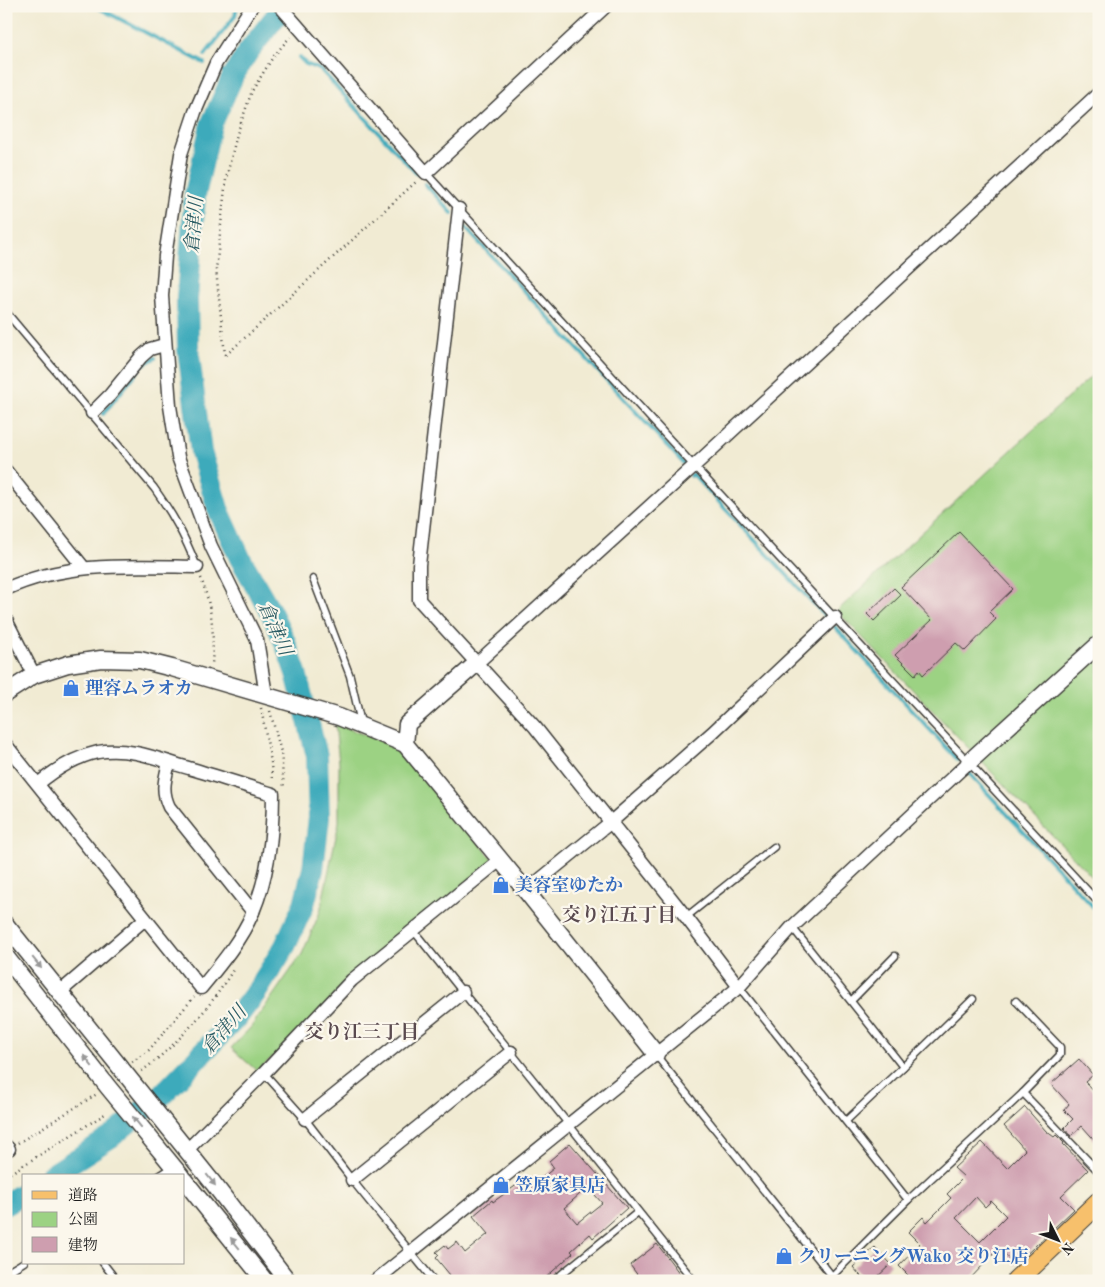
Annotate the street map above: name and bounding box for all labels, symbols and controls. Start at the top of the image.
water label: 倉津川 [182,194,208,254]
water label: 倉津川 [253,598,297,661]
shop icon: 理容ムラオカ [61,678,81,698]
place label: 理容ムラオカ [85,678,192,698]
shop icon: 美容室ゆたか [491,875,511,895]
place label: 美容室ゆたか [515,875,623,895]
district label: 交り江五丁目 [562,904,676,926]
one-way arrow [31,956,42,969]
water label: 倉津川 [198,1000,252,1058]
district label: 交り江三丁目 [305,1021,419,1043]
one-way arrow [82,1055,93,1068]
one-way arrow [132,1115,143,1128]
legend [22,1174,185,1264]
one-way arrow [206,1174,217,1187]
shop icon: 笠原家具店 [491,1175,511,1195]
place label: 笠原家具店 [515,1175,605,1195]
text: 道路 [68,1187,98,1204]
text: 公園 [68,1211,98,1228]
north arrow [1032,1214,1082,1264]
text: 建物 [68,1237,98,1254]
one-way arrow [229,1237,240,1250]
text: N [1058,1239,1076,1257]
shop icon: クリーニングWako 交り江店 [774,1246,794,1266]
place label: クリーニングWako 交り江店 [798,1246,1029,1266]

